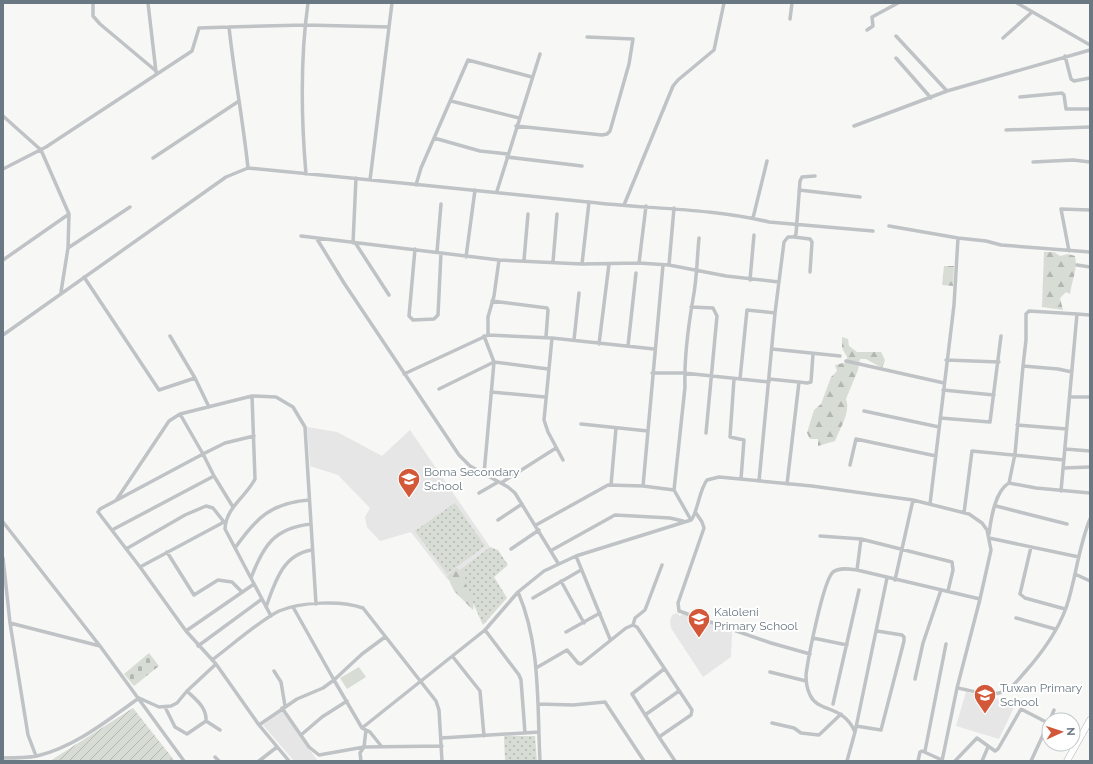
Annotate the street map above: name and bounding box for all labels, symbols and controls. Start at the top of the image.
place label: Boma Secondary School [424,465,520,493]
school or university icon: Boma Secondary School [396,466,422,499]
place label: Kaloleni Primary School [714,605,798,633]
school or university icon: Kaloleni Primary School [686,606,712,639]
place label: Tuwan Primary School [1000,681,1083,709]
school or university icon: Tuwan Primary School [972,682,998,715]
north arrow [1041,712,1081,752]
text: N [1064,727,1077,736]

